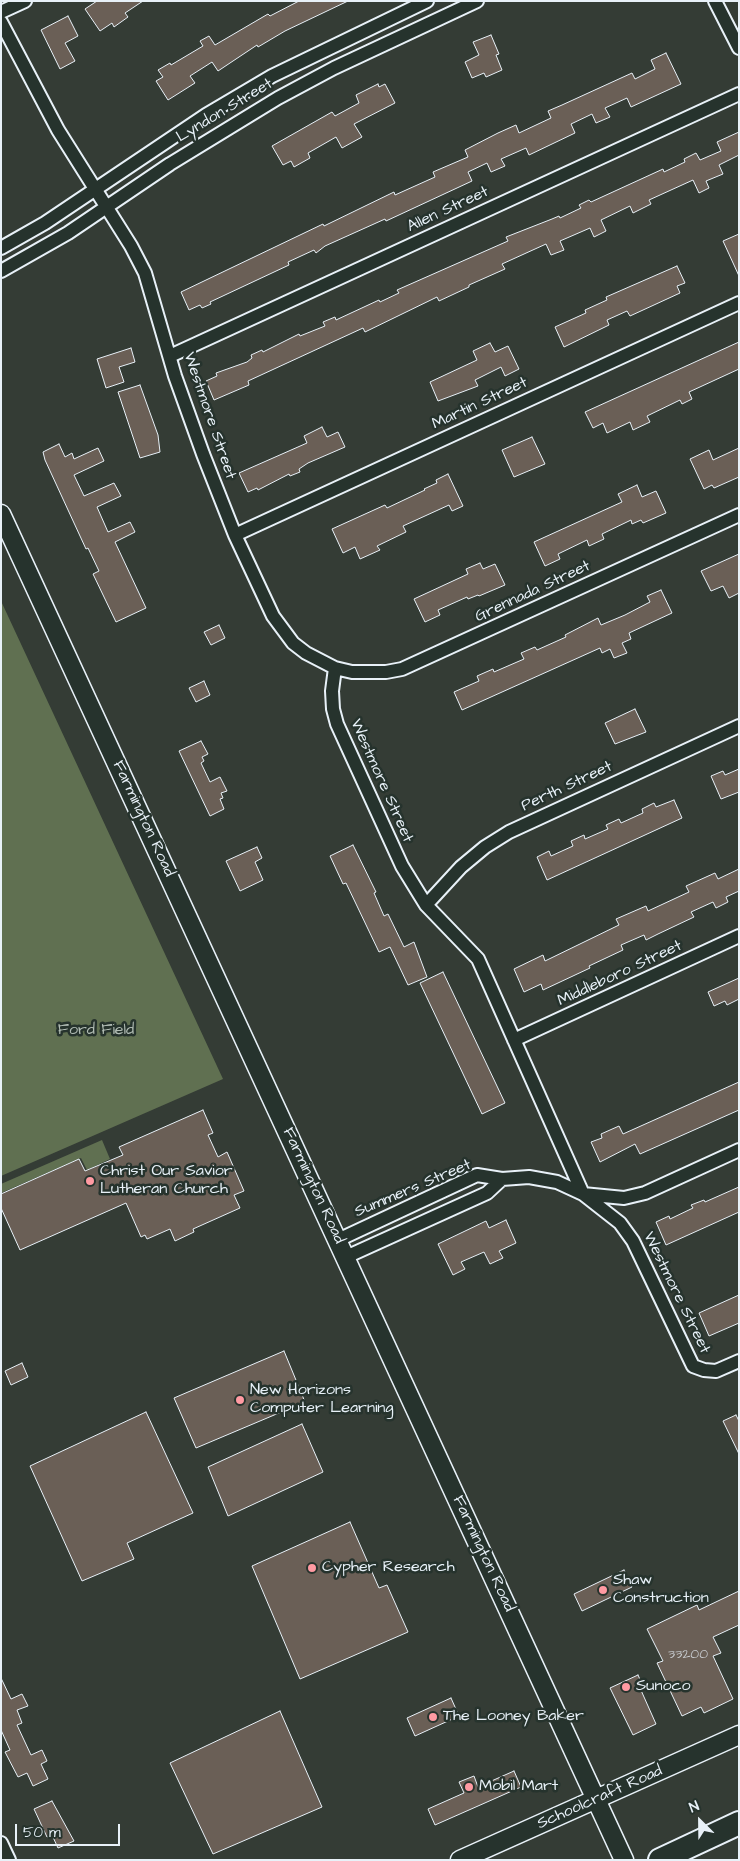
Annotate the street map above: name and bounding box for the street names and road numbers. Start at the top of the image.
street label: Lyndon Street [173,75,277,147]
street label: Allen Street [404,183,492,237]
street label: Westmore Street [178,350,240,482]
street label: Martin Street [429,374,531,434]
street label: Grennada Street [472,557,594,627]
street label: Westmore Street [345,716,417,846]
street label: Farmington Road [108,758,178,880]
street label: Perth Street [519,758,615,816]
street label: Middleboro Street [555,937,685,1011]
street label: Farmington Road [278,1125,348,1247]
street label: Summers Street [352,1156,474,1222]
street label: Westmore Street [638,1229,714,1357]
street label: Farmington Road [448,1493,518,1615]
street label: Schoolcraft Road [534,1762,666,1834]

